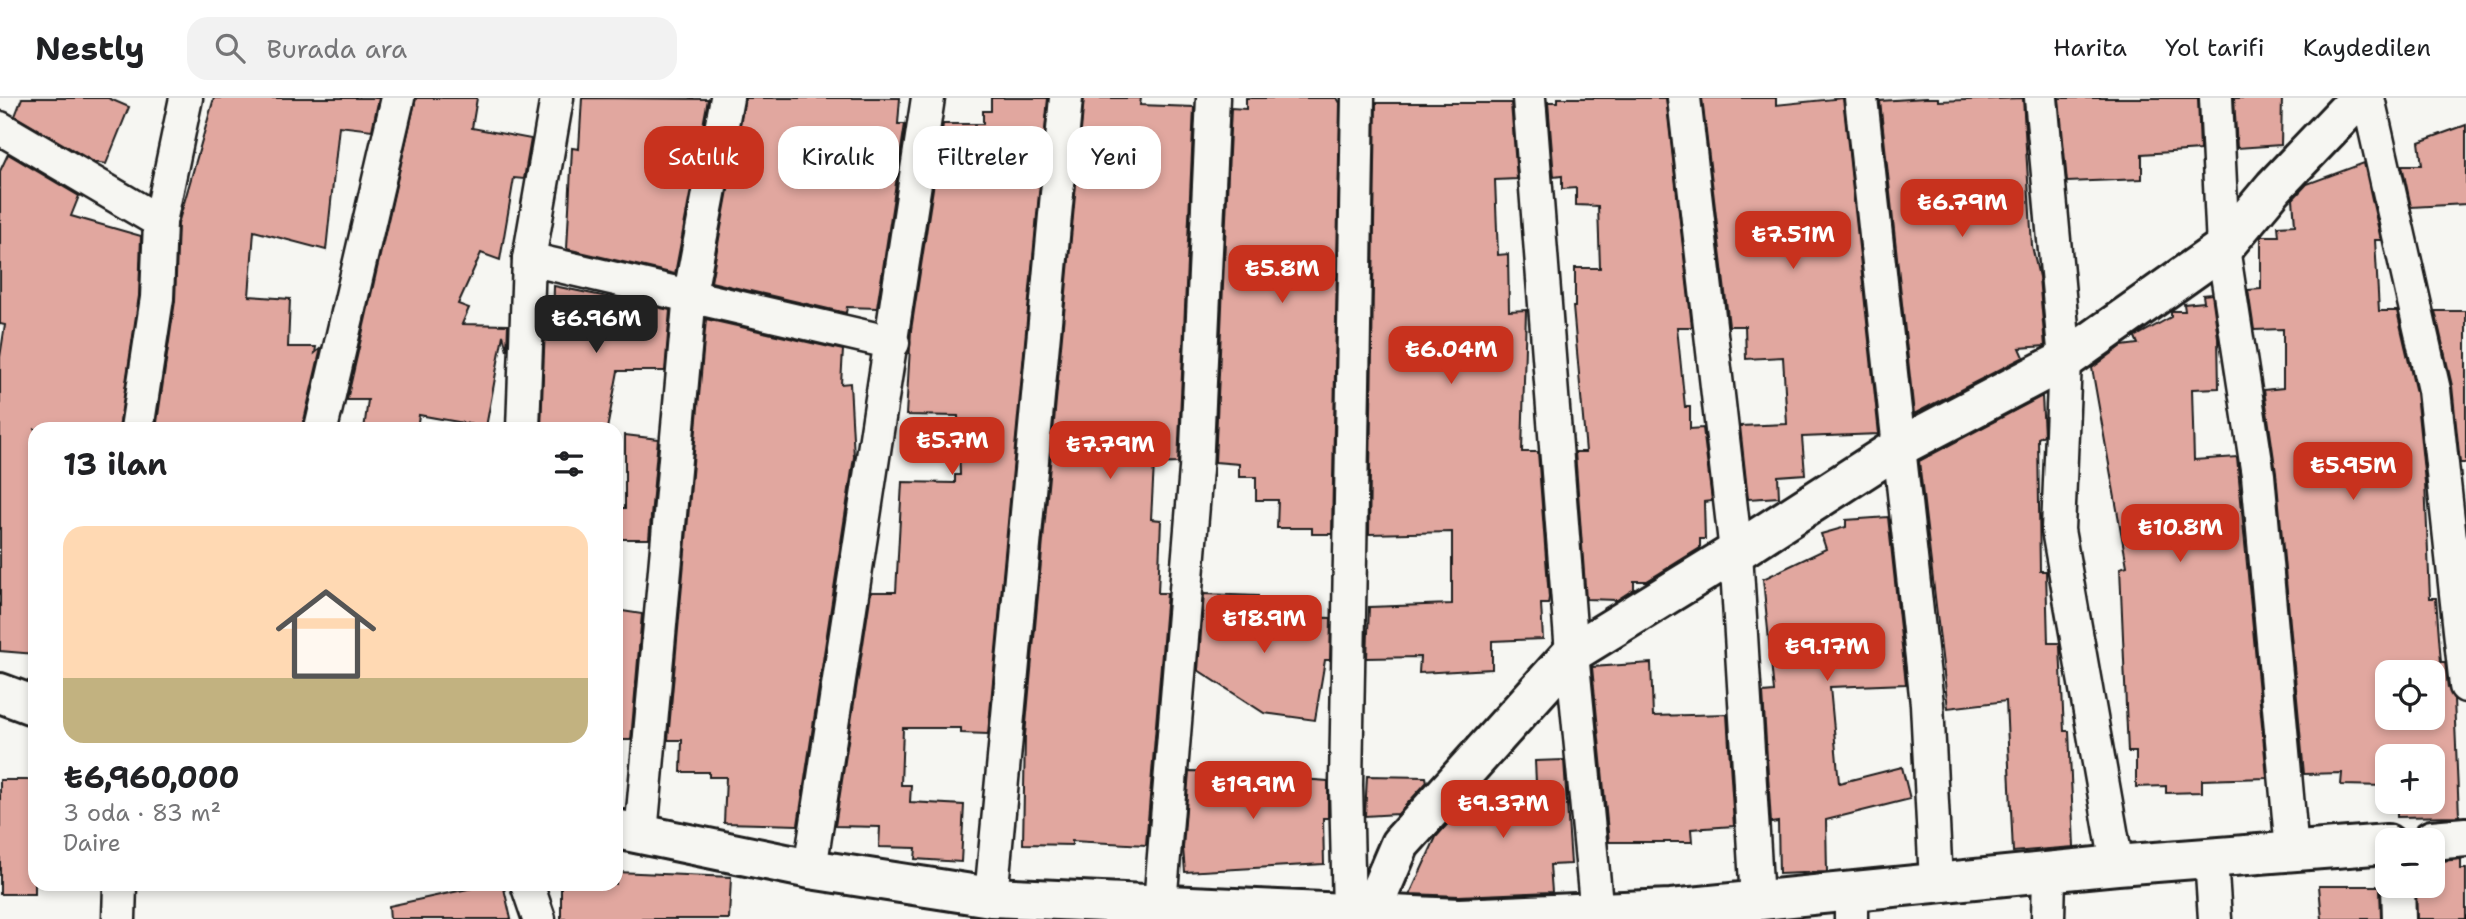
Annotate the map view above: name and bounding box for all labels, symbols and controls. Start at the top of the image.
search box [187,17,677,80]
text: Nestly [35,26,145,71]
icon: search [211,29,249,67]
text: Burada ara [267,31,407,66]
text: Harita [2053,32,2127,64]
text: Yol tarifi [2165,32,2265,64]
text: Kaydedilen [2303,32,2431,64]
chip: Satılık [644,126,764,189]
chip: Kiralık [778,126,899,189]
chip: Filtreler [913,126,1053,189]
chip: Yeni [1067,126,1161,189]
pin: ₺6.79M [1905,180,2019,239]
text: ₺6.79M [1916,187,2008,217]
pin: ₺7.51M [1736,212,1850,271]
text: ₺7.51M [1751,219,1835,249]
pin: ₺5.8M [1233,246,1331,305]
text: ₺5.8M [1244,253,1320,283]
pin: ₺6.96M [539,296,653,355]
text: ₺6.96M [551,303,641,333]
pin: ₺6.04M [1394,327,1508,386]
text: ₺6.04M [1404,334,1498,364]
pin: ₺5.7M [903,418,1001,477]
pin: ₺7.79M [1053,422,1167,481]
text: ₺5.7M [915,425,989,455]
text: ₺7.79M [1065,429,1155,459]
pin: ₺5.95M [2296,442,2410,502]
text: 13 ilan [63,444,167,485]
icon: filters [550,445,588,483]
text: ₺5.95M [2309,450,2397,480]
pin: ₺10.8M [2123,504,2237,564]
text: ₺10.8M [2137,512,2223,542]
icon: home [263,571,389,697]
pin: ₺18.9M [1207,596,1321,655]
text: ₺18.9M [1222,603,1306,633]
pin: ₺9.17M [1770,624,1884,683]
text: ₺9.17M [1784,631,1870,661]
map controls [2375,660,2445,898]
button: locate [2375,660,2445,730]
button: + [2375,744,2445,814]
text: ₺6,960,000 [63,757,240,798]
pin: ₺19.9M [1196,762,1310,821]
text: ₺19.9M [1211,769,1295,799]
pin: ₺9.37M [1446,780,1560,840]
text: ₺9.37M [1457,788,1549,818]
text: 3 oda · 83 m² [63,798,221,828]
text: Daire [63,828,121,858]
button: − [2375,828,2445,898]

